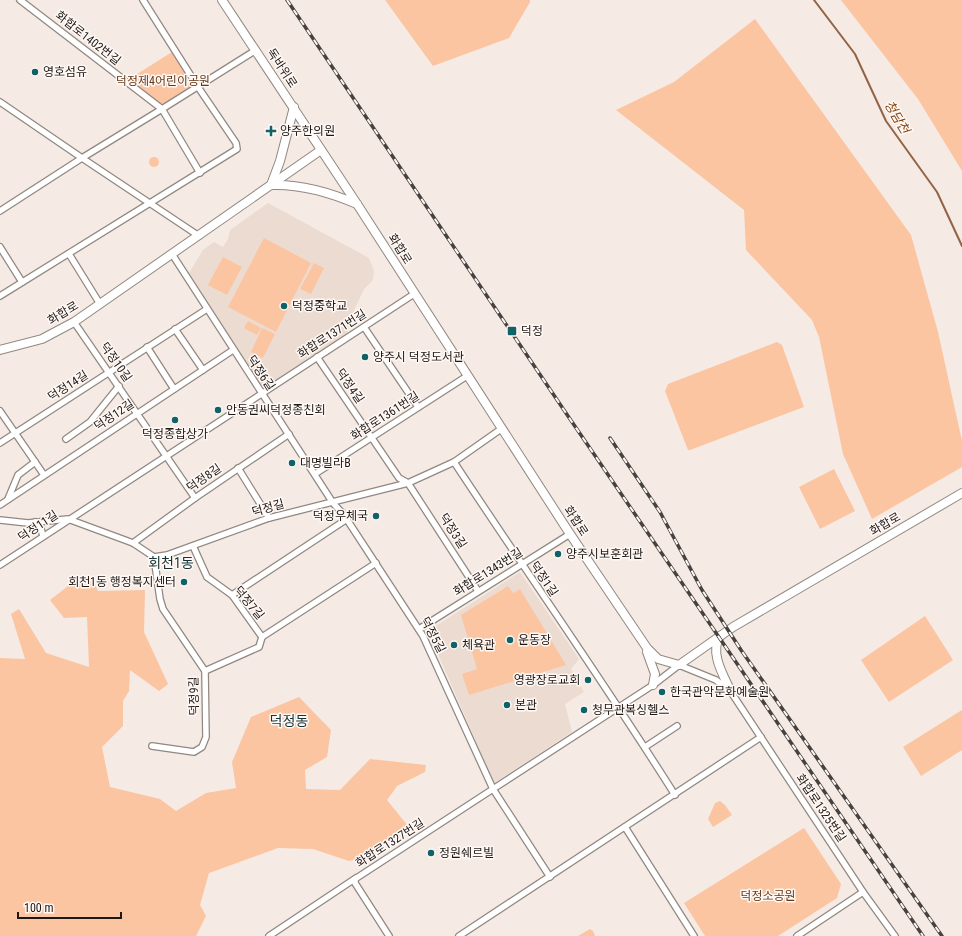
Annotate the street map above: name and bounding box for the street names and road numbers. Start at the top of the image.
street label: 화합로1402번길 [53,8,123,68]
street label: 독바위로 [264,46,300,90]
street label: 화합로 [385,231,415,267]
street label: 화합로 [45,298,81,328]
street label: 화합로1371번길 [295,307,369,361]
street label: 덕정10길 [97,340,135,384]
street label: 덕정6길 [244,353,278,393]
street label: 덕정4길 [333,366,367,406]
street label: 덕정14길 [45,368,91,404]
street label: 화합로1361번길 [348,389,422,443]
street label: 덕정12길 [91,397,137,433]
street label: 덕정8길 [184,461,224,495]
street label: 덕정길 [250,497,286,519]
street label: 화합로 [561,503,591,539]
street label: 덕정11길 [15,508,61,544]
street label: 화합로 [867,510,903,538]
street label: 덕정3길 [436,511,470,551]
street label: 화합로1343번길 [451,545,525,599]
street label: 덕정1길 [527,559,561,599]
street label: 덕정7길 [231,584,267,622]
street label: 덕정5길 [418,614,448,656]
street label: 덕정9길 [187,676,201,716]
street label: 화합로1325번길 [793,771,849,845]
street label: 화합로1327번길 [353,816,427,870]

